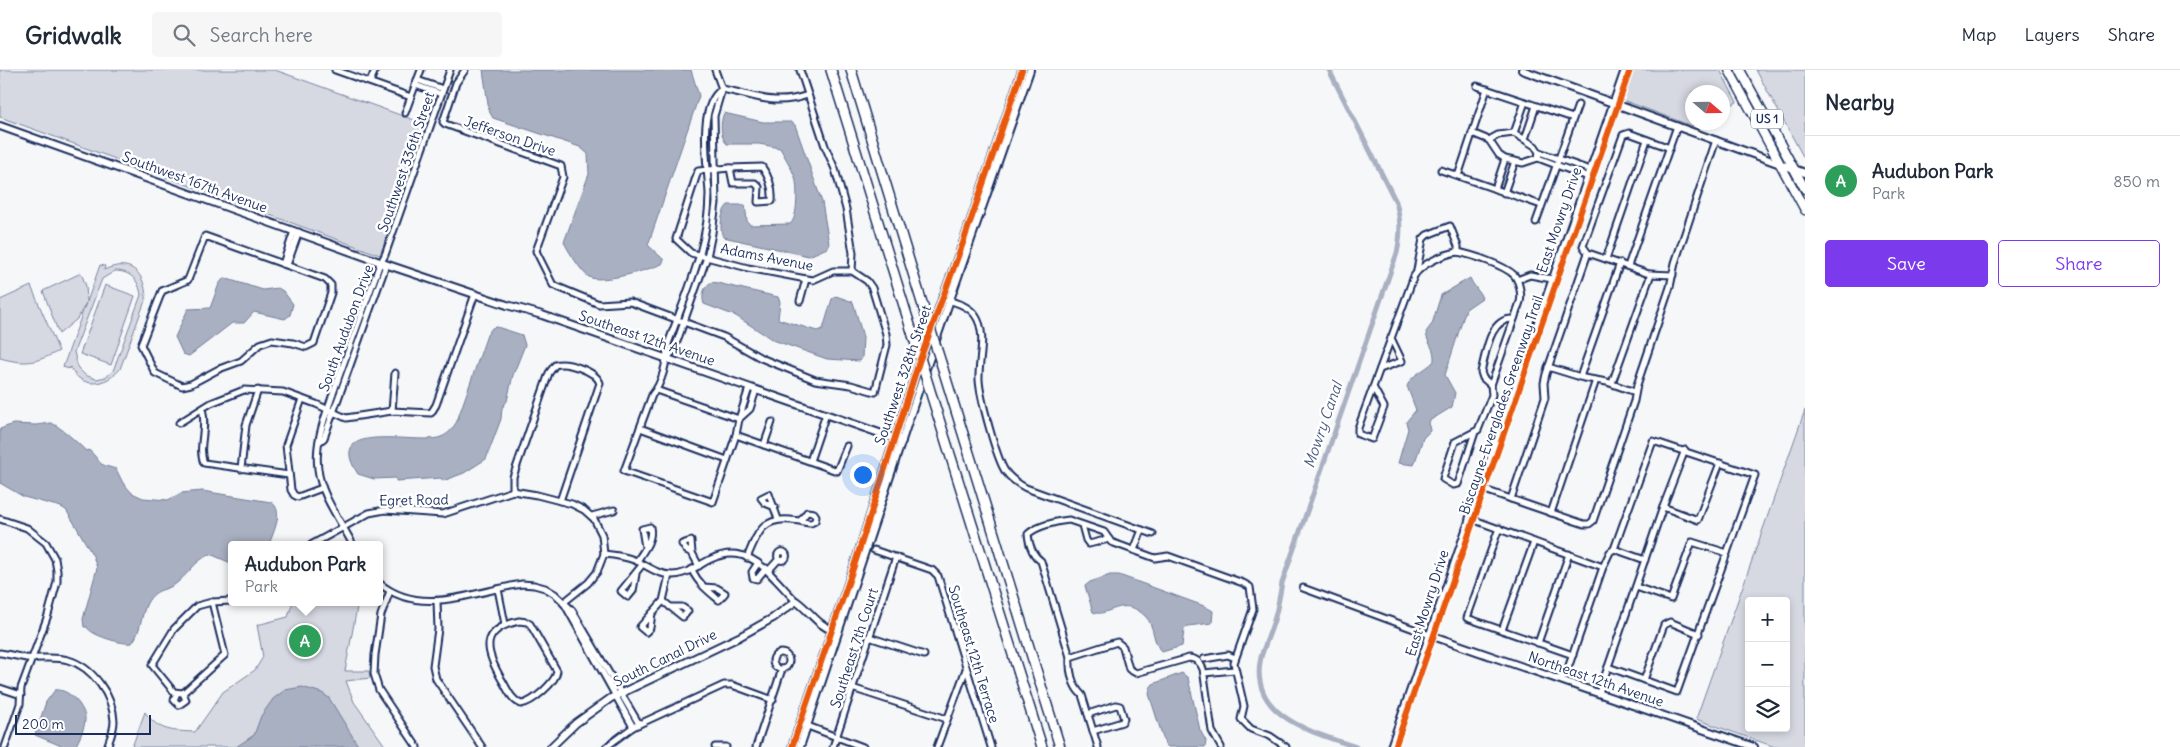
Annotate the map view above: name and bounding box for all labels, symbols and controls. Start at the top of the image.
search box [152,12,502,57]
text: Gridwalk [25,20,122,50]
icon: search [170,21,198,49]
text: Search here [210,23,313,47]
text: Map [1961,23,1996,46]
text: Layers [2024,23,2080,46]
text: Share [2108,23,2155,46]
north arrow [1685,85,1730,130]
street label: Southwest 336th Street [374,89,439,234]
text: Nearby [1825,89,1895,116]
road number: US 1 [1751,110,1783,129]
street label: Jefferson Drive [462,112,558,160]
street label: Southwest 167th Avenue [120,147,270,217]
text: Audubon Park [1872,159,1993,183]
street label: East Mowry Drive [1532,165,1586,275]
text: A [1836,171,1846,191]
text: 850 m [2113,171,2160,191]
text: Park [1872,183,1905,203]
street label: Adams Avenue [719,239,815,275]
button: Save [1825,240,1988,287]
button: Share [1998,240,2160,287]
street label: South Audubon Drive [315,262,377,394]
street label: Biscayne-Everglades Greenway Trail [1455,293,1547,517]
street label: Southwest 328th Street [871,302,935,447]
street label: Southeast 12th Avenue [577,306,717,370]
water label: Mowry Canal [1299,377,1347,470]
your location [850,462,876,488]
street label: Egret Road [379,490,449,510]
popup [228,541,383,606]
street label: East Mowry Drive [1401,548,1453,658]
text: Audubon Park [245,552,366,576]
text: Park [245,576,278,596]
street label: Southeast 12th Terrace [944,583,1004,725]
street label: Southeast 7th Court [826,585,882,710]
map controls [1745,597,1790,732]
button: + [1745,597,1790,642]
pin: A [289,622,321,660]
street label: South Canal Drive [610,625,720,691]
button: − [1745,642,1790,687]
street label: Northeast 12th Avenue [1526,647,1666,711]
button: layers [1745,687,1790,732]
scale bar [15,712,151,735]
text: 200 m [22,715,64,733]

